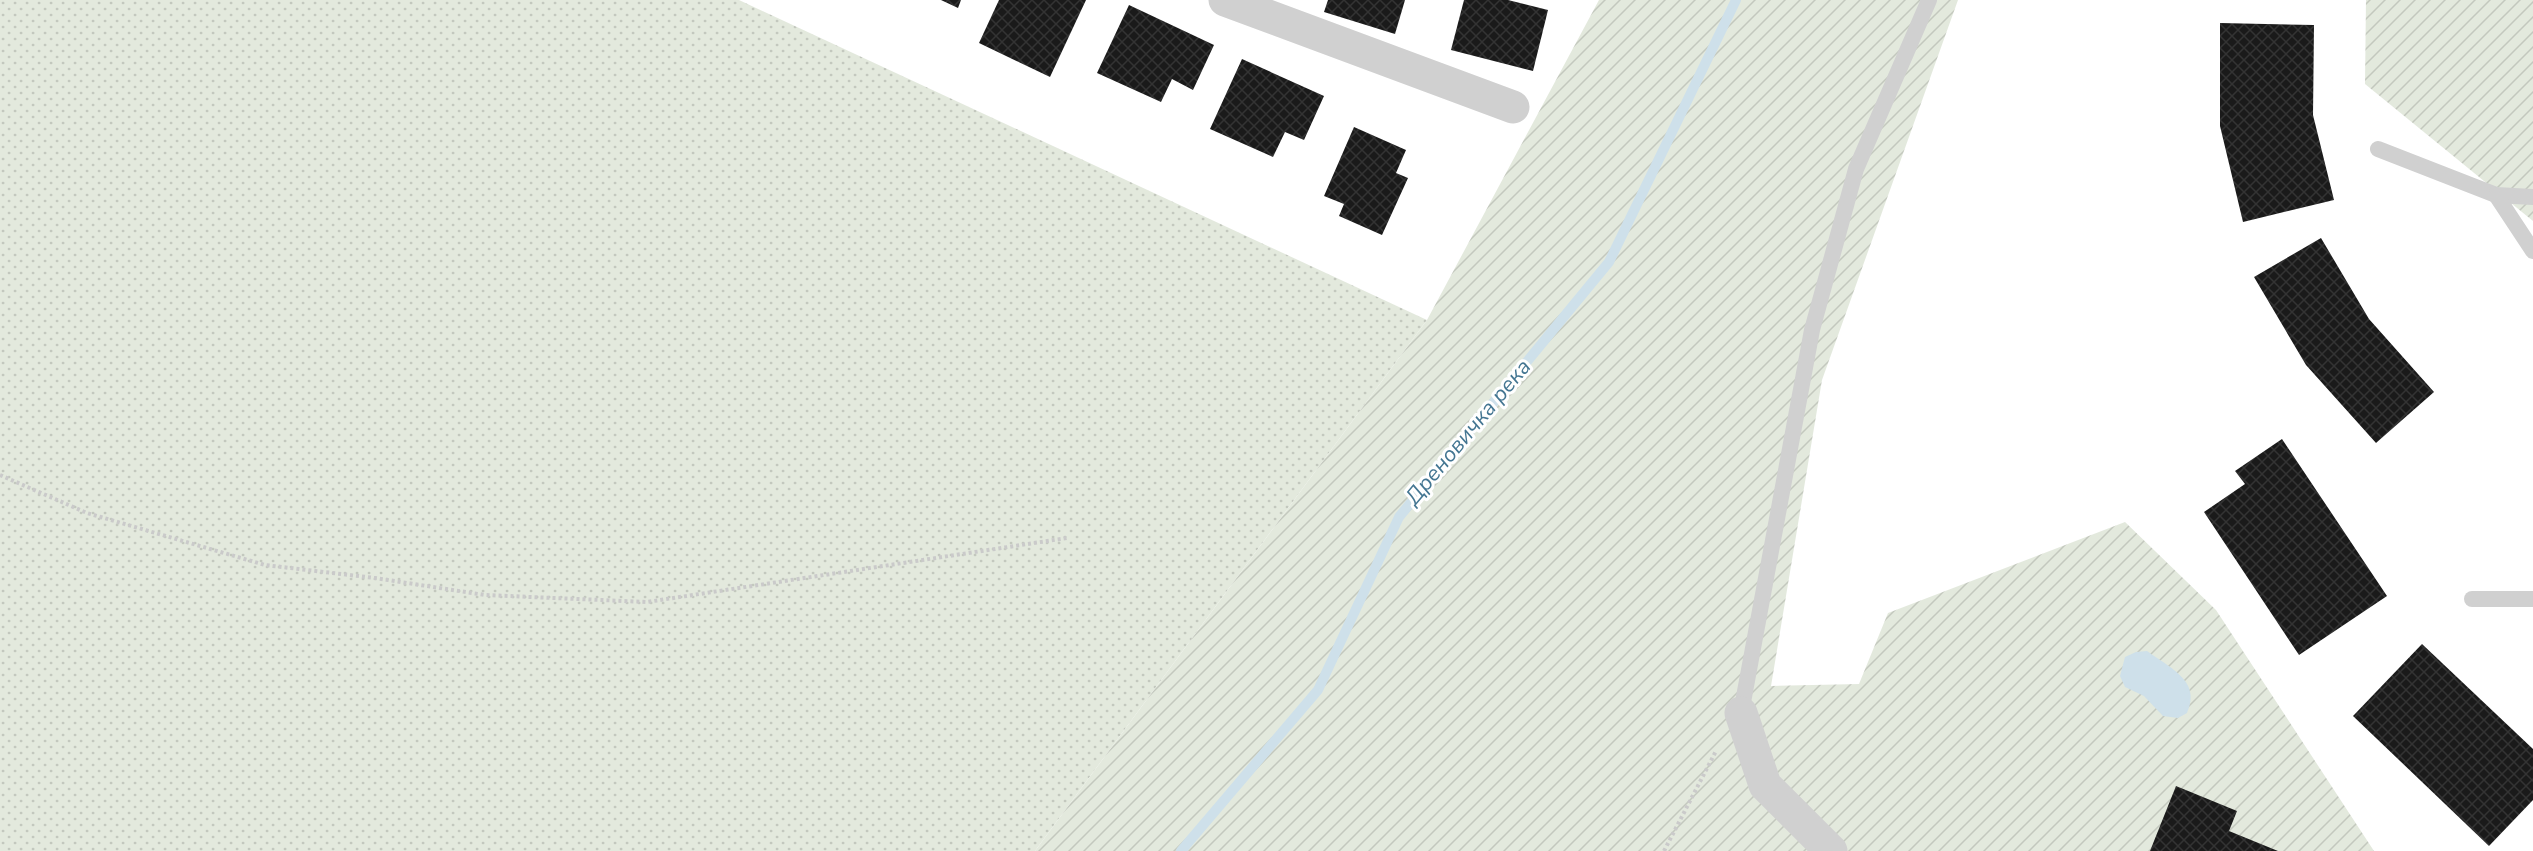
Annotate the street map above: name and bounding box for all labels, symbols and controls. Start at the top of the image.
water label: Дреновичка река [1397,353,1538,513]

